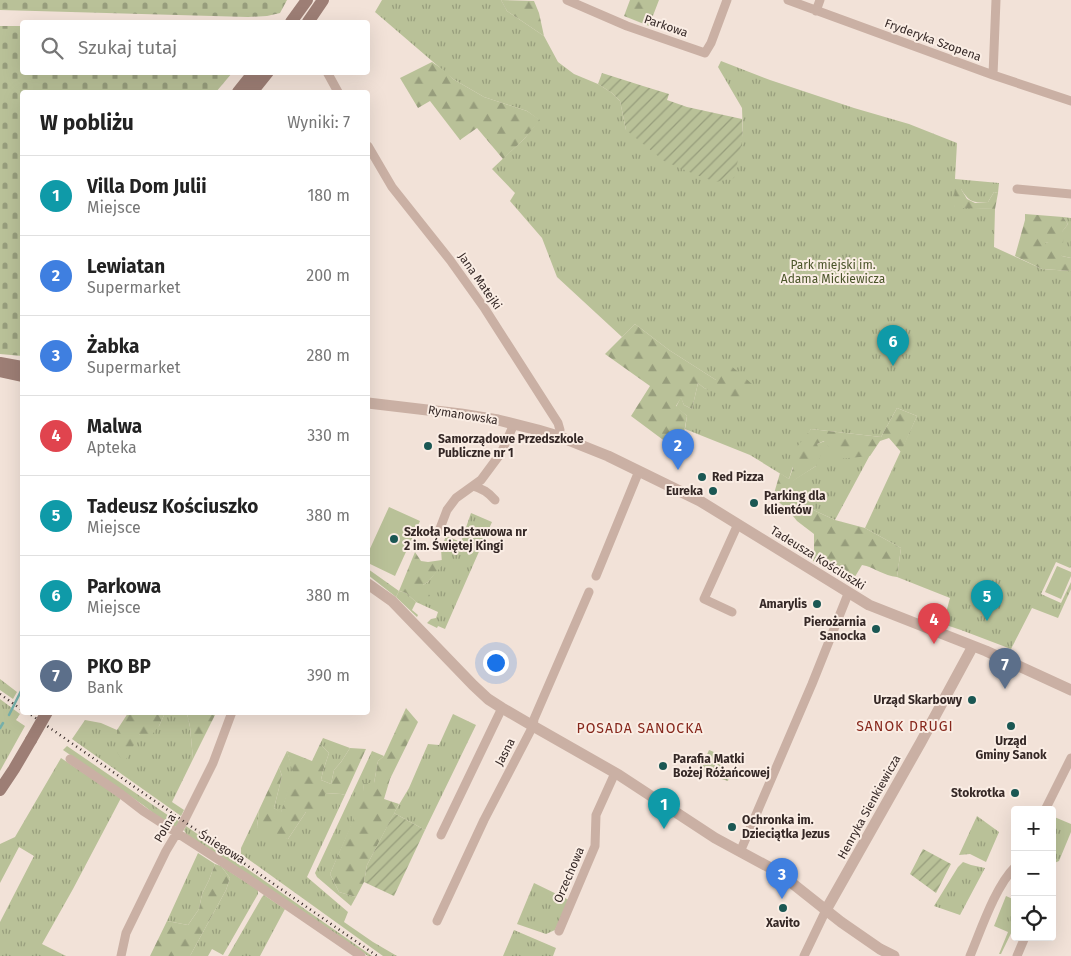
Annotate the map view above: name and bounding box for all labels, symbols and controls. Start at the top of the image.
street label: Parkowa [642,12,690,40]
street label: Fryderyka Szopena [883,16,983,64]
search box [20,20,370,75]
icon: search [38,34,66,62]
text: Szukaj tutaj [78,36,177,59]
text: W pobliżu [40,110,134,136]
text: Wyniki: 7 [287,113,350,132]
text: Villa Dom Julii [87,175,207,198]
text: 1 [52,186,60,205]
text: 180 m [307,186,350,205]
text: Miejsce [87,198,141,217]
street label: Jana Matejki [455,250,505,312]
text: Lewiatan [87,255,165,278]
park label: Park miejski im. Adama Mickiewicza [781,258,885,286]
text: 2 [52,266,60,285]
text: 200 m [306,266,350,285]
text: Supermarket [87,278,181,297]
pin: 6 [877,325,909,366]
text: Żabka [87,335,139,358]
text: 3 [52,346,60,365]
text: 280 m [306,346,350,365]
text: Supermarket [87,358,181,377]
street label: Rymanowska [427,403,499,427]
text: Malwa [87,415,142,438]
text: 4 [51,426,61,445]
text: 330 m [307,426,350,445]
pin: 2 [662,429,694,470]
place label: Samorządowe Przedszkole Publiczne nr 1 [438,432,584,460]
text: Apteka [87,438,137,457]
marker: Samorządowe Przedszkole Publiczne nr 1 [422,440,434,452]
place label: Red Pizza [712,470,764,484]
marker: Red Pizza [696,471,708,483]
place label: Eureka [666,484,703,498]
marker: Eureka [707,485,719,497]
place label: Parking dla klientów [764,489,826,517]
text: Tadeusz Kościuszko [87,495,258,518]
marker: Parking dla klientów [748,497,760,509]
text: 5 [52,506,60,525]
text: 380 m [306,506,350,525]
text: Miejsce [87,518,141,537]
street label: Tadeusza Kościuszki [768,523,868,593]
place label: Szkoła Podstawowa nr 2 im. Świętej Kingi [404,525,527,553]
marker: Szkoła Podstawowa nr 2 im. Świętej Kingi [388,533,400,545]
text: Parkowa [87,575,161,598]
pin: 5 [971,580,1003,621]
text: 6 [51,586,61,605]
text: 380 m [306,586,350,605]
place label: Amarylis [758,597,807,611]
text: Miejsce [87,598,141,617]
marker: Amarylis [811,598,823,610]
pin: 4 [918,603,950,644]
place label: Pierożarnia Sanocka [804,615,866,643]
marker: Pierożarnia Sanocka [870,623,882,635]
pin: 7 [989,648,1021,689]
your location [483,650,509,676]
text: PKO BP [87,655,151,678]
text: 7 [52,666,60,685]
text: 390 m [307,666,350,685]
text: Bank [87,678,123,697]
place label: Urząd Skarbowy [873,693,963,708]
marker: Urząd Skarbowy [966,694,978,706]
district label: SANOK DRUGI [856,718,954,735]
district label: POSADA SANOCKA [577,720,703,737]
marker: Urząd Gminy Sanok [1005,720,1017,732]
place label: Urząd Gminy Sanok [975,734,1047,762]
street label: Jasna [492,736,518,768]
place label: Parafia Matki Bożej Różańcowej [673,752,770,780]
street label: Henryka Sienkiewicza [835,753,903,861]
marker: Parafia Matki Bożej Różańcowej [657,760,669,772]
place label: Stokrotka [951,786,1005,800]
marker: Stokrotka [1009,787,1021,799]
pin: 1 [648,788,680,829]
map controls [1011,806,1056,941]
button: + [1011,806,1056,851]
street label: Polna [151,811,179,845]
place label: Ochronka im. Dzieciątka Jezus [742,813,830,842]
marker: Ochronka im. Dzieciątka Jezus [726,821,738,833]
street label: Śniegowa [196,827,248,867]
street label: Orzechowa [551,845,587,905]
button: − [1011,851,1056,896]
pin: 3 [766,858,798,899]
button: locate [1011,896,1056,941]
marker: Xavito [777,902,789,914]
place label: Xavito [765,916,800,930]

